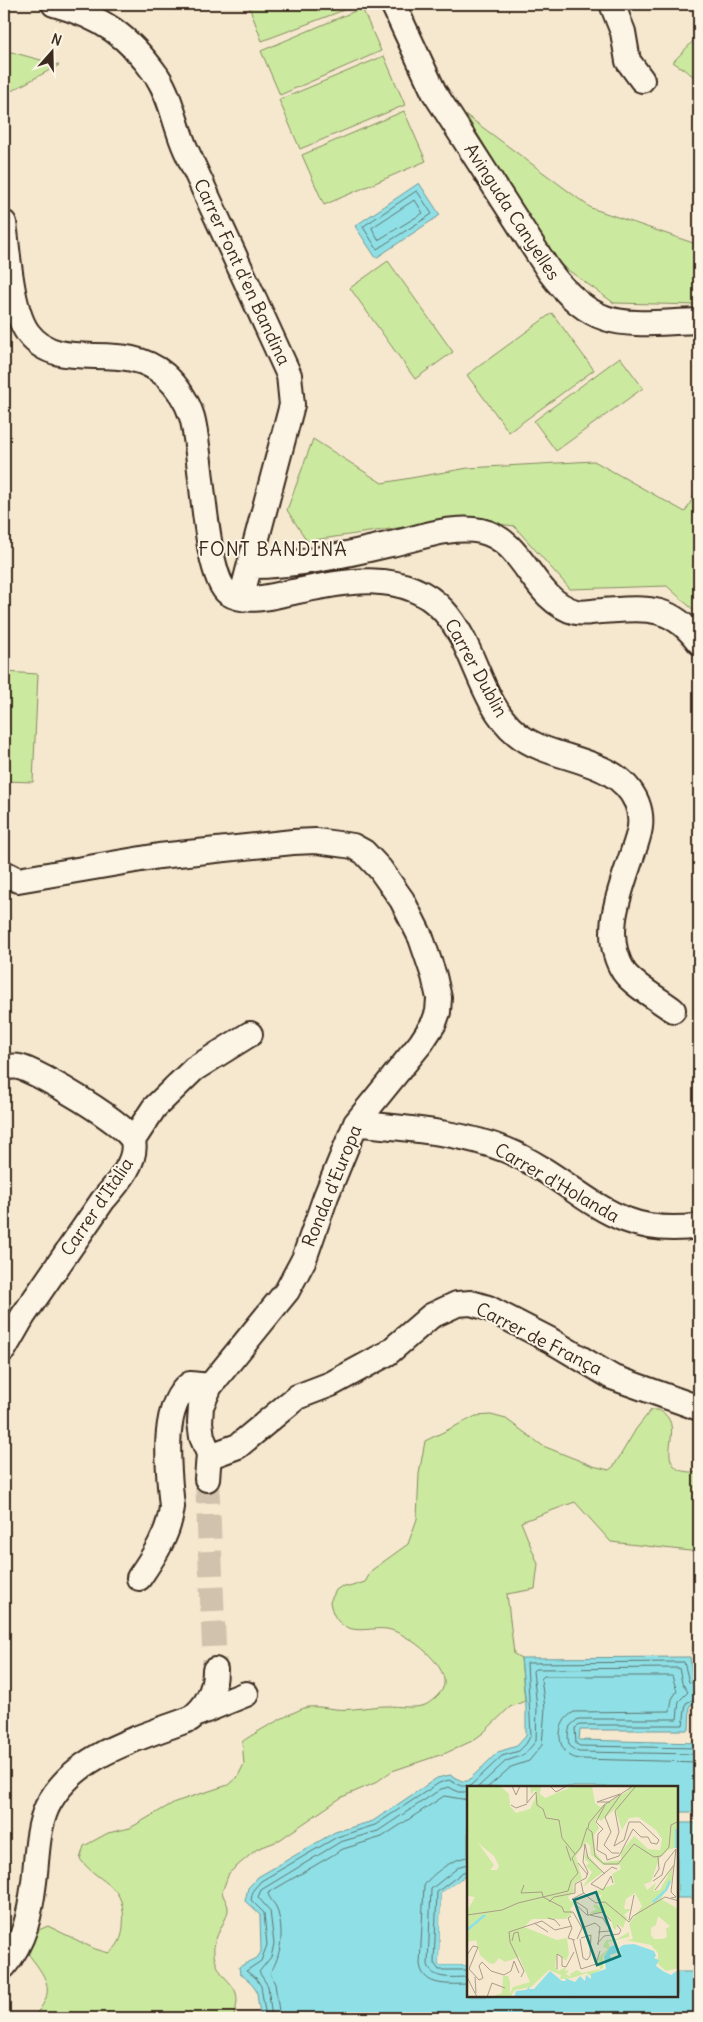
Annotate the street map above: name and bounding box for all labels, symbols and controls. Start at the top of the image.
north arrow [28,28,78,78]
text: N [49,30,64,50]
street label: Avinguda Canyelles [460,139,565,284]
street label: Carrer Font d'en Bandina [189,175,296,369]
district label: FONT BANDINA [198,537,348,561]
street label: Carrer Dublin [440,614,513,721]
street label: Ronda d'Europa [297,1121,366,1250]
street label: Carrer d'Holanda [491,1138,624,1228]
street label: Carrer d'Itàlia [55,1153,138,1260]
street label: Carrer de França [472,1297,606,1380]
inset map [467,1786,678,1997]

